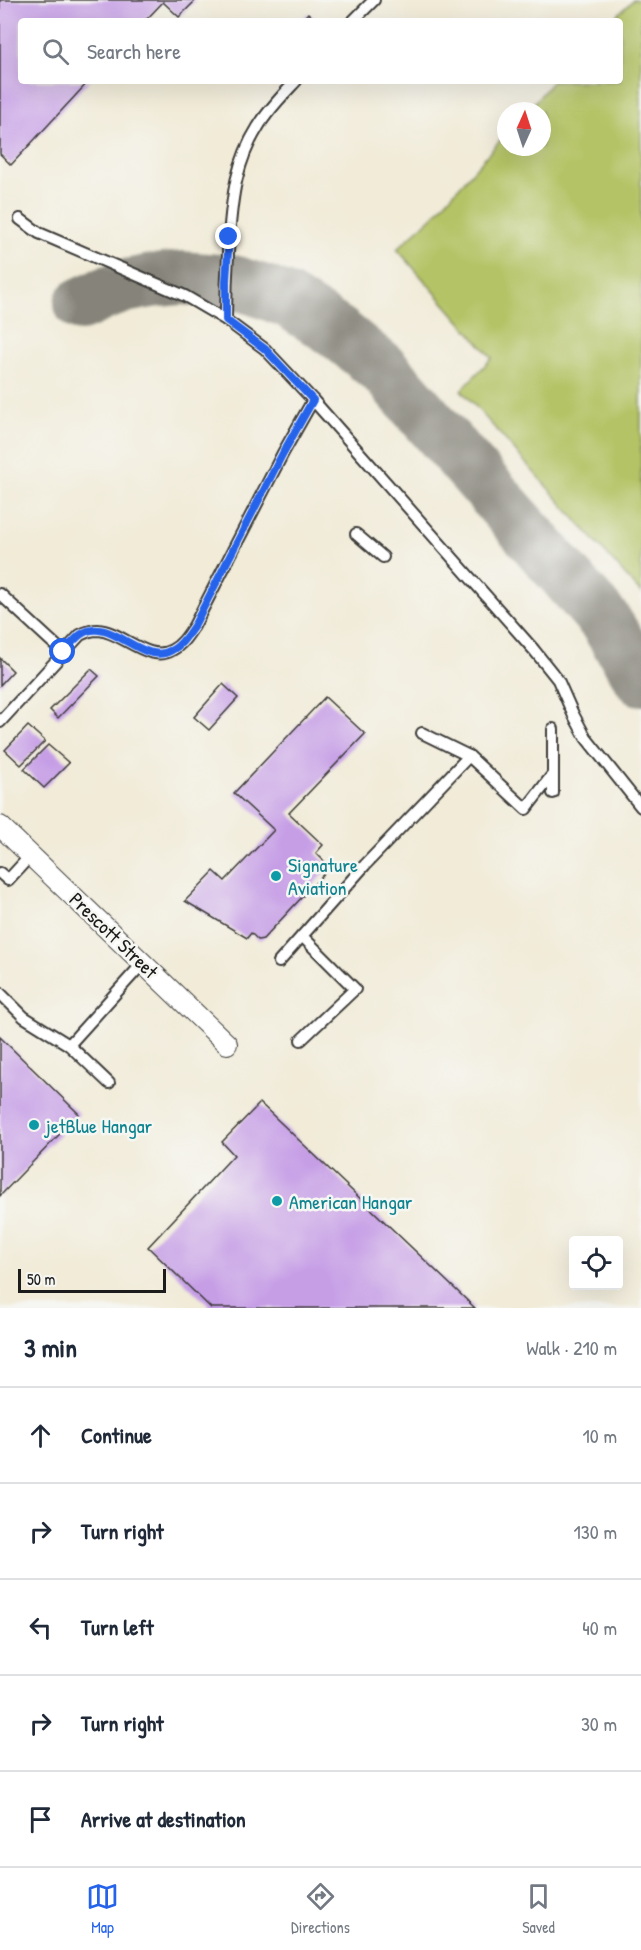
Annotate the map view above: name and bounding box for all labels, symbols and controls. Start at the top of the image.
search box [18,18,623,84]
icon: search [39,35,72,68]
text: Search here [87,36,181,66]
north arrow [497,102,551,156]
route end [215,223,241,249]
route start [49,638,75,664]
place label: Signature Aviation [288,851,358,901]
marker: Signature Aviation [269,869,283,883]
street label: Prescott Street [64,886,165,985]
place label: jetBlue Hangar [43,1112,153,1139]
marker: jetBlue Hangar [27,1118,41,1132]
place label: American Hangar [289,1188,413,1215]
marker: American Hangar [270,1194,284,1208]
map controls [569,1236,623,1290]
button: locate [569,1236,623,1290]
scale bar [18,1266,166,1294]
text: 50 m [27,1268,56,1290]
text: 3 min [24,1330,77,1365]
text: Walk · 210 m [526,1334,617,1361]
icon: ahead [24,1419,57,1452]
text: Continue [81,1420,152,1450]
text: 10 m [583,1422,617,1449]
icon: right [24,1515,57,1548]
text: Turn right [81,1516,164,1546]
text: 130 m [574,1518,617,1545]
icon: left [24,1611,57,1644]
text: Turn left [81,1612,154,1642]
text: 40 m [582,1614,617,1641]
icon: right [24,1707,57,1740]
text: Turn right [81,1708,164,1738]
text: 30 m [581,1710,617,1737]
icon: arrive [24,1803,57,1836]
text: Arrive at destination [81,1804,246,1834]
tab: Map [86,1880,119,1938]
tab: Directions [291,1880,350,1938]
tab: Saved [522,1880,555,1938]

